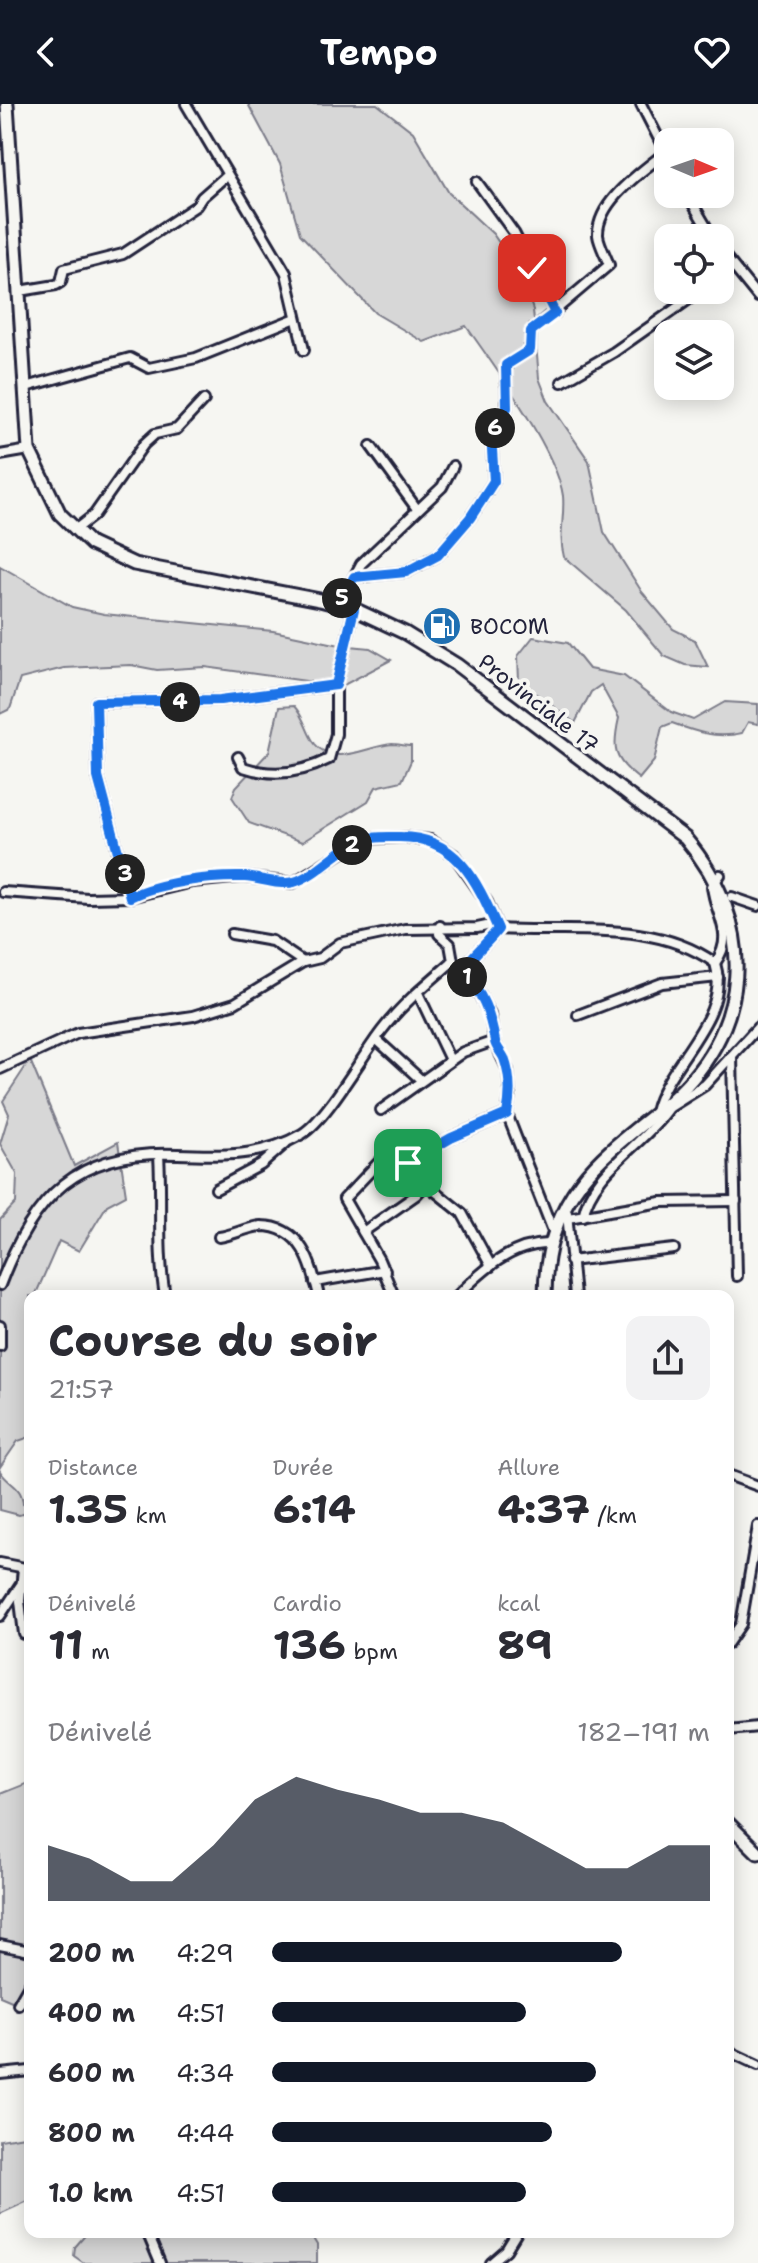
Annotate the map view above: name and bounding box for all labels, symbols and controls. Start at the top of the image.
text: Tempo [320,28,438,77]
icon: back [24,30,68,74]
icon: heart [690,30,734,74]
north arrow [654,128,734,208]
map controls [654,128,734,400]
button: locate [654,224,734,304]
pin [498,234,566,302]
icon: check [510,246,554,290]
button: layers [654,320,734,400]
pin: 6 [475,408,515,448]
text: 6 [487,413,503,442]
pin: 5 [322,578,362,618]
text: 5 [335,583,349,612]
fuel station icon: BOCOM [421,605,463,647]
place label: BOCOM [470,612,549,641]
street label: Provinciale 17 [472,647,605,760]
pin: 4 [160,682,200,722]
text: 4 [172,687,188,716]
pin: 2 [332,825,372,865]
text: 2 [344,830,360,859]
pin: 3 [105,854,145,894]
text: 3 [117,859,133,888]
pin: 1 [447,957,487,997]
text: 1 [462,962,472,991]
pin [374,1129,442,1197]
icon: arrive [386,1141,430,1185]
text: Course du soir [48,1311,378,1370]
button: share [626,1316,710,1400]
text: 21:57 [48,1371,114,1406]
text: Distance [48,1453,138,1482]
text: Durée [273,1453,334,1482]
text: Allure [497,1453,560,1482]
text: 1.35 [48,1482,128,1536]
text: 6:14 [273,1482,356,1536]
text: 4:37 [497,1482,590,1536]
text: km [128,1501,167,1530]
text: /km [590,1501,637,1530]
text: Dénivelé [48,1589,136,1618]
text: Cardio [273,1589,342,1618]
text: kcal [497,1589,540,1618]
text: 11 [48,1618,83,1672]
text: 136 [273,1618,346,1672]
text: 89 [497,1618,553,1672]
text: m [83,1637,110,1666]
text: bpm [346,1637,398,1666]
text: Dénivelé [48,1714,153,1749]
text: 182–191 m [577,1714,710,1749]
text: 200 m [48,1935,135,1970]
text: 4:29 [176,1935,234,1970]
text: 400 m [48,1995,135,2030]
text: 4:51 [176,1995,225,2030]
text: 600 m [48,2055,135,2090]
text: 4:34 [176,2055,234,2090]
text: 800 m [48,2115,135,2150]
text: 4:44 [176,2115,234,2150]
text: 1.0 km [48,2175,133,2210]
text: 4:51 [176,2175,225,2210]

